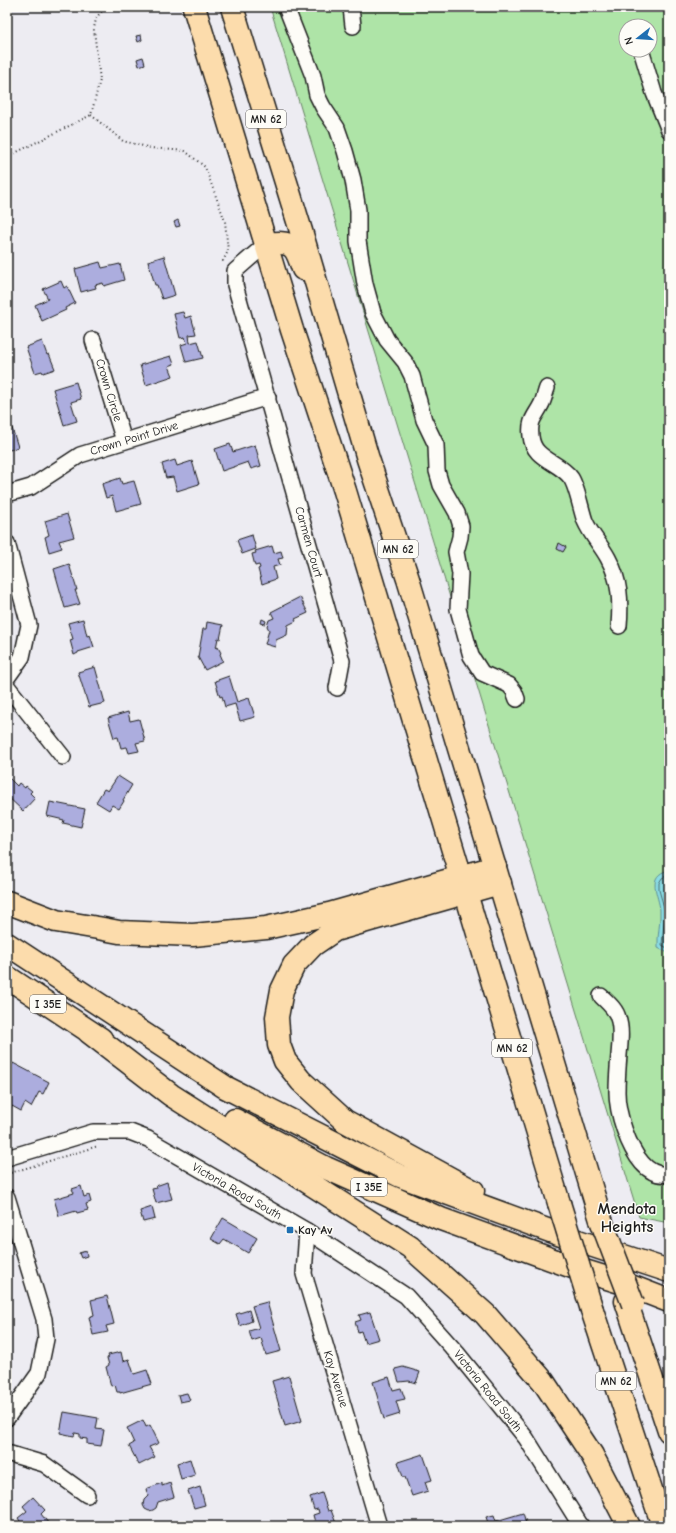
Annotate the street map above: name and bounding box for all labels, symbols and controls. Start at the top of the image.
north arrow [618,18,658,58]
text: N [622,35,636,46]
road number: MN 62 [246,110,286,128]
street label: Crown Circle [93,357,125,423]
street label: Crown Point Drive [88,418,180,458]
street label: Carmen Court [292,505,326,580]
road number: MN 62 [378,540,418,558]
road number: I 35E [30,995,66,1013]
road number: MN 62 [492,1039,532,1057]
street label: Victoria Road South [190,1160,284,1222]
road number: I 35E [351,1178,387,1196]
district label: Mendota Heights [598,1200,657,1236]
place label: Kay Av [298,1223,333,1237]
marker: Kay Av [285,1225,295,1235]
street label: Victoria Road South [451,1347,525,1435]
street label: Kay Avenue [321,1349,351,1409]
road number: MN 62 [596,1372,636,1390]

